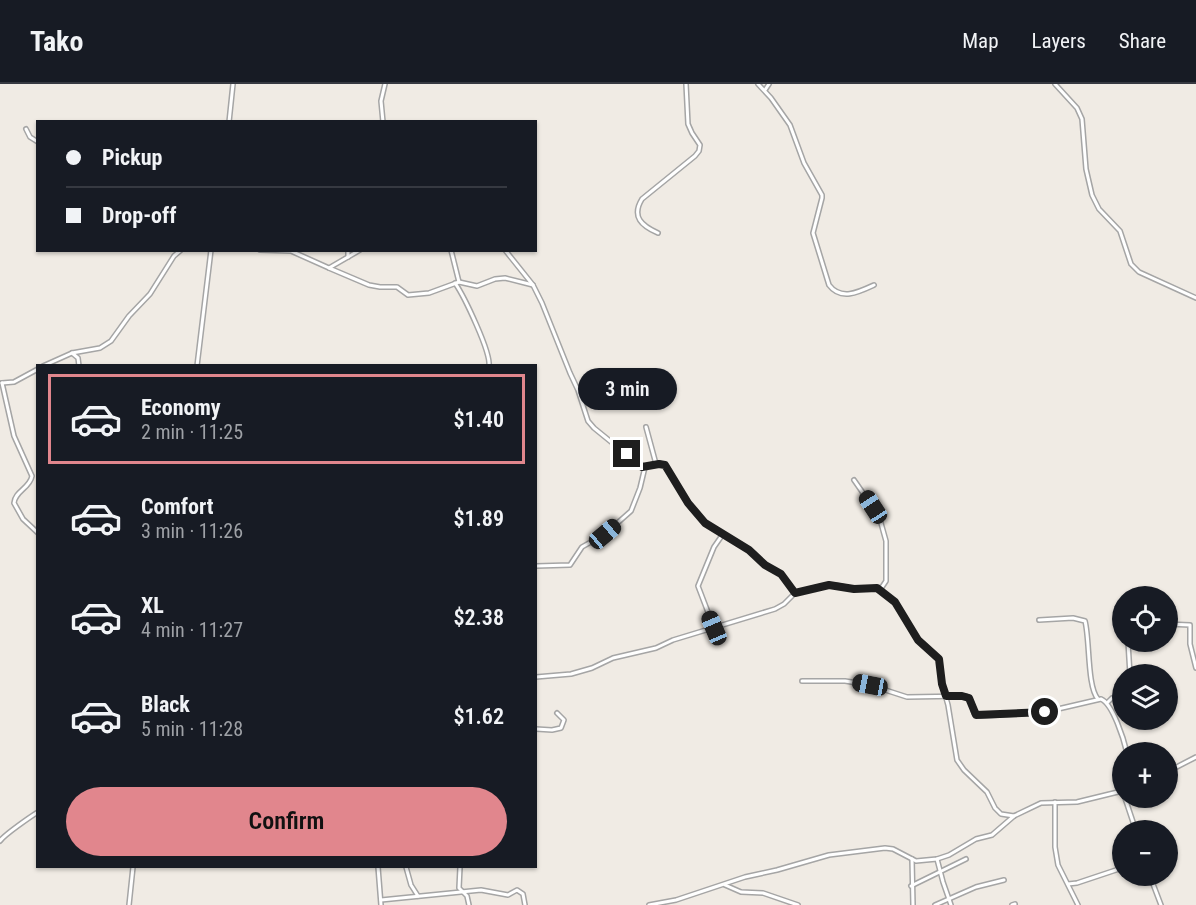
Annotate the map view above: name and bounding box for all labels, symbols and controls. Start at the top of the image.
text: Tako [30,25,83,58]
text: Map [962,29,999,53]
text: Layers [1032,29,1086,53]
text: Share [1119,29,1166,53]
text: Pickup [102,145,162,170]
text: Drop-off [102,203,176,228]
callout: 3 min [578,367,676,409]
text: 3 min [605,377,650,401]
icon: car [69,392,123,446]
text: Economy [141,395,221,420]
text: $1.40 [453,407,504,432]
text: 2 min · 11:25 [141,420,243,444]
route end [613,440,640,467]
car [856,487,890,527]
icon: car [69,491,123,545]
text: Comfort [141,494,214,519]
text: $1.89 [453,506,504,531]
car [585,516,625,552]
text: 3 min · 11:26 [141,519,243,543]
map controls [1112,586,1178,886]
button: locate [1112,586,1178,652]
icon: car [69,590,123,644]
text: XL [141,593,164,618]
text: $2.38 [453,605,504,630]
car [699,608,729,648]
text: 4 min · 11:27 [141,618,243,642]
button: layers [1112,664,1178,730]
car [851,673,889,697]
icon: car [69,689,123,743]
text: Black [141,692,190,717]
route start [1031,698,1058,725]
text: $1.62 [453,704,504,729]
text: 5 min · 11:28 [141,717,243,741]
button: + [1112,742,1178,808]
button: Confirm [66,787,507,856]
button: − [1112,820,1178,886]

